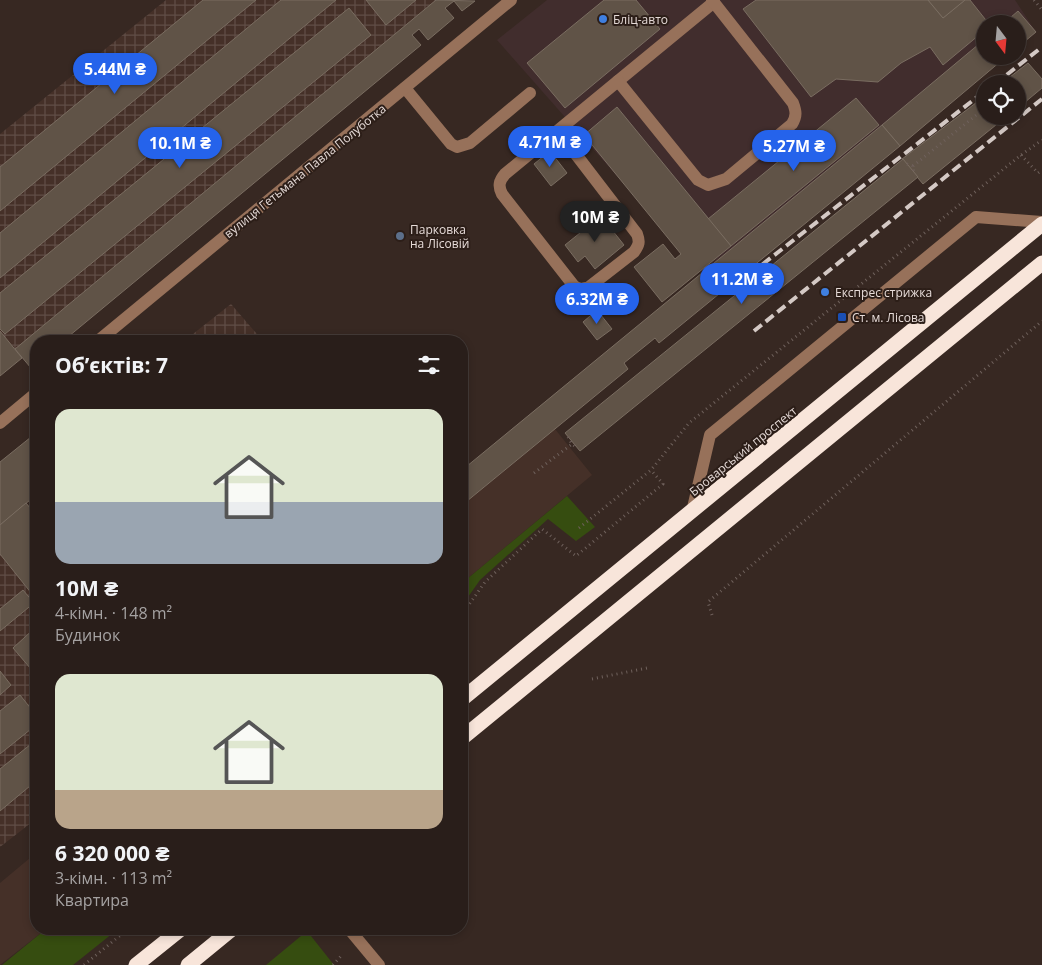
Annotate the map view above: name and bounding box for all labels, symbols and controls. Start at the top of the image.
place label: Бліц-авто [613,11,668,28]
marker: Бліц-авто [597,13,609,25]
north arrow [976,15,1026,65]
map controls [976,15,1026,125]
pin: 5.44M ₴ [69,52,161,95]
text: 5.44M ₴ [84,58,146,80]
button: locate [976,75,1026,125]
street label: вулиця Гетьмана Павла Полуботка [220,100,390,242]
pin: 10.1M ₴ [134,126,226,169]
pin: 4.71M ₴ [504,126,596,168]
pin: 5.27M ₴ [748,130,840,172]
text: 4.71M ₴ [519,131,581,153]
text: 10.1M ₴ [149,132,211,154]
text: 5.27M ₴ [763,135,825,157]
pin: 10M ₴ [560,200,630,243]
text: 10M ₴ [571,206,619,228]
place label: Парковка на Лісовій [410,221,469,252]
marker: Парковка на Лісовій [394,230,406,242]
pin: 11.2M ₴ [696,262,788,305]
text: 11.2M ₴ [711,268,773,290]
pin: 6.32M ₴ [551,282,643,325]
place label: Експрес стрижка [835,284,932,301]
marker: Експрес стрижка [819,286,831,298]
text: 6.32M ₴ [566,288,628,310]
place label: Ст. м. Лісова [852,309,925,326]
marker: Ст. м. Лісова [836,311,848,323]
text: Об’єктів: 7 [55,351,168,379]
icon: filters [415,351,443,379]
street label: Броварський проспект [686,402,801,500]
icon: home [204,442,294,532]
text: 10M ₴ [55,574,118,602]
text: 4-кімн. · 148 m² [55,602,172,624]
text: Будинок [55,624,120,646]
icon: home [204,707,294,797]
text: 6 320 000 ₴ [55,839,169,867]
text: 3-кімн. · 113 m² [55,867,172,889]
text: Квартира [55,889,129,911]

